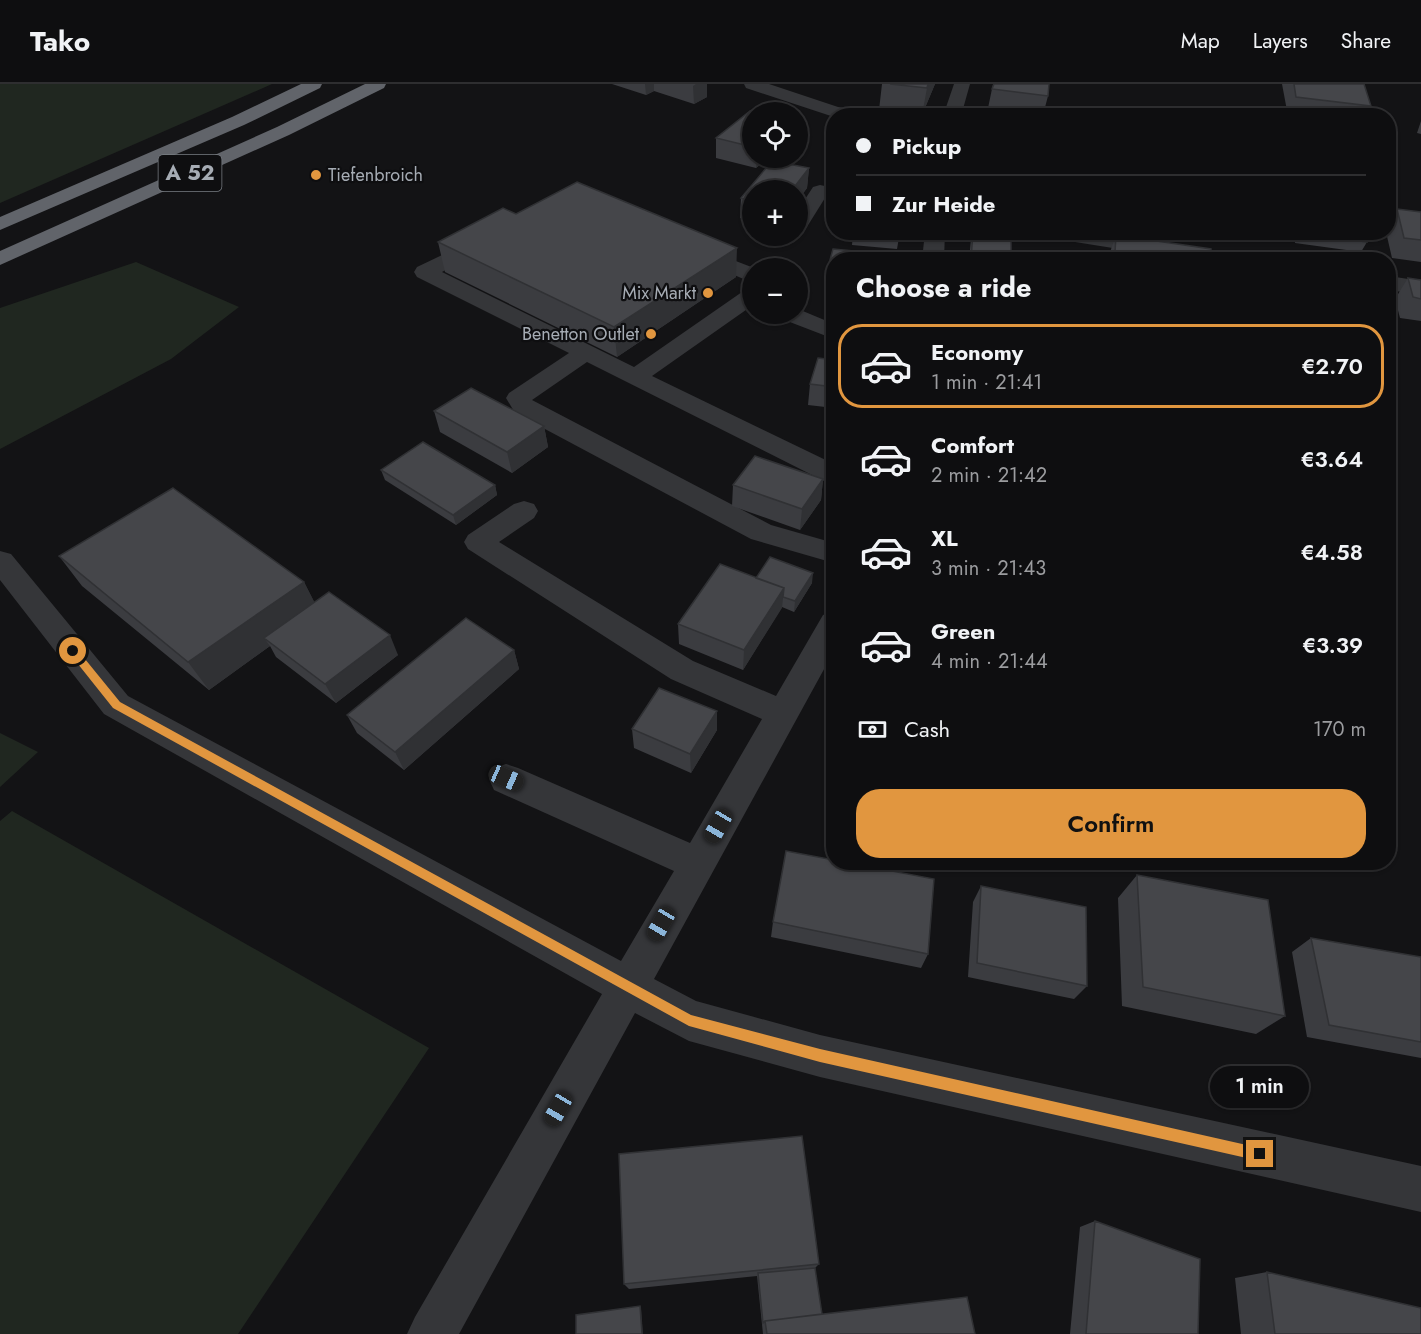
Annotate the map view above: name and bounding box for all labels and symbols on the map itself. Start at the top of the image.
road number: A 52 [158,155,222,191]
place label: Tiefenbroich [328,162,423,188]
marker: Tiefenbroich [309,168,323,182]
place label: Mix Markt [622,280,697,306]
marker: Mix Markt [701,286,715,300]
place label: Benetton Outlet [522,321,640,347]
marker: Benetton Outlet [644,327,658,341]
route start [59,637,86,664]
car [486,762,526,794]
car [701,806,735,846]
car [644,904,678,944]
callout: 1 min [1210,1067,1310,1109]
car [541,1089,575,1129]
route end [1246,1140,1273,1167]

